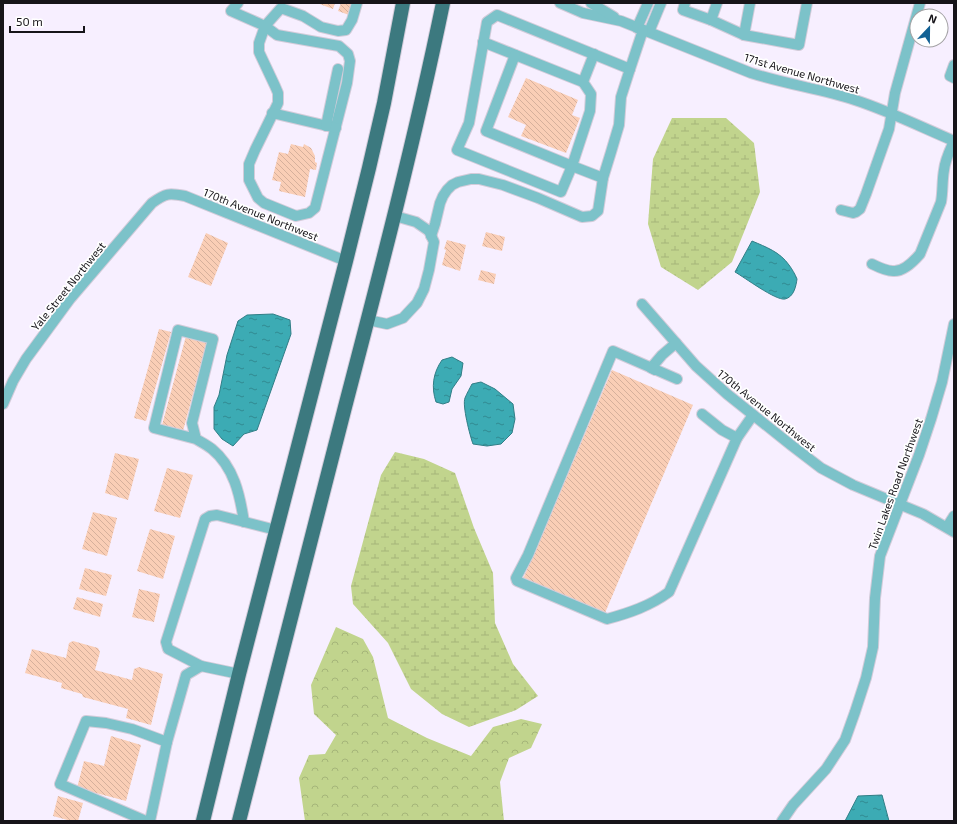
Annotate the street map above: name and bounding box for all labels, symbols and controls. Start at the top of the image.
scale bar [10,8,84,34]
north arrow [909,8,949,48]
text: N [927,11,939,26]
text: 50 m [16,14,43,28]
street label: 171st Avenue Northwest [743,50,861,96]
street label: 170th Avenue Northwest [202,185,320,243]
street label: Yale Street Northwest [28,239,108,333]
street label: 170th Avenue Northwest [715,366,819,454]
street label: Twin Lakes Road Northwest [865,417,925,551]

